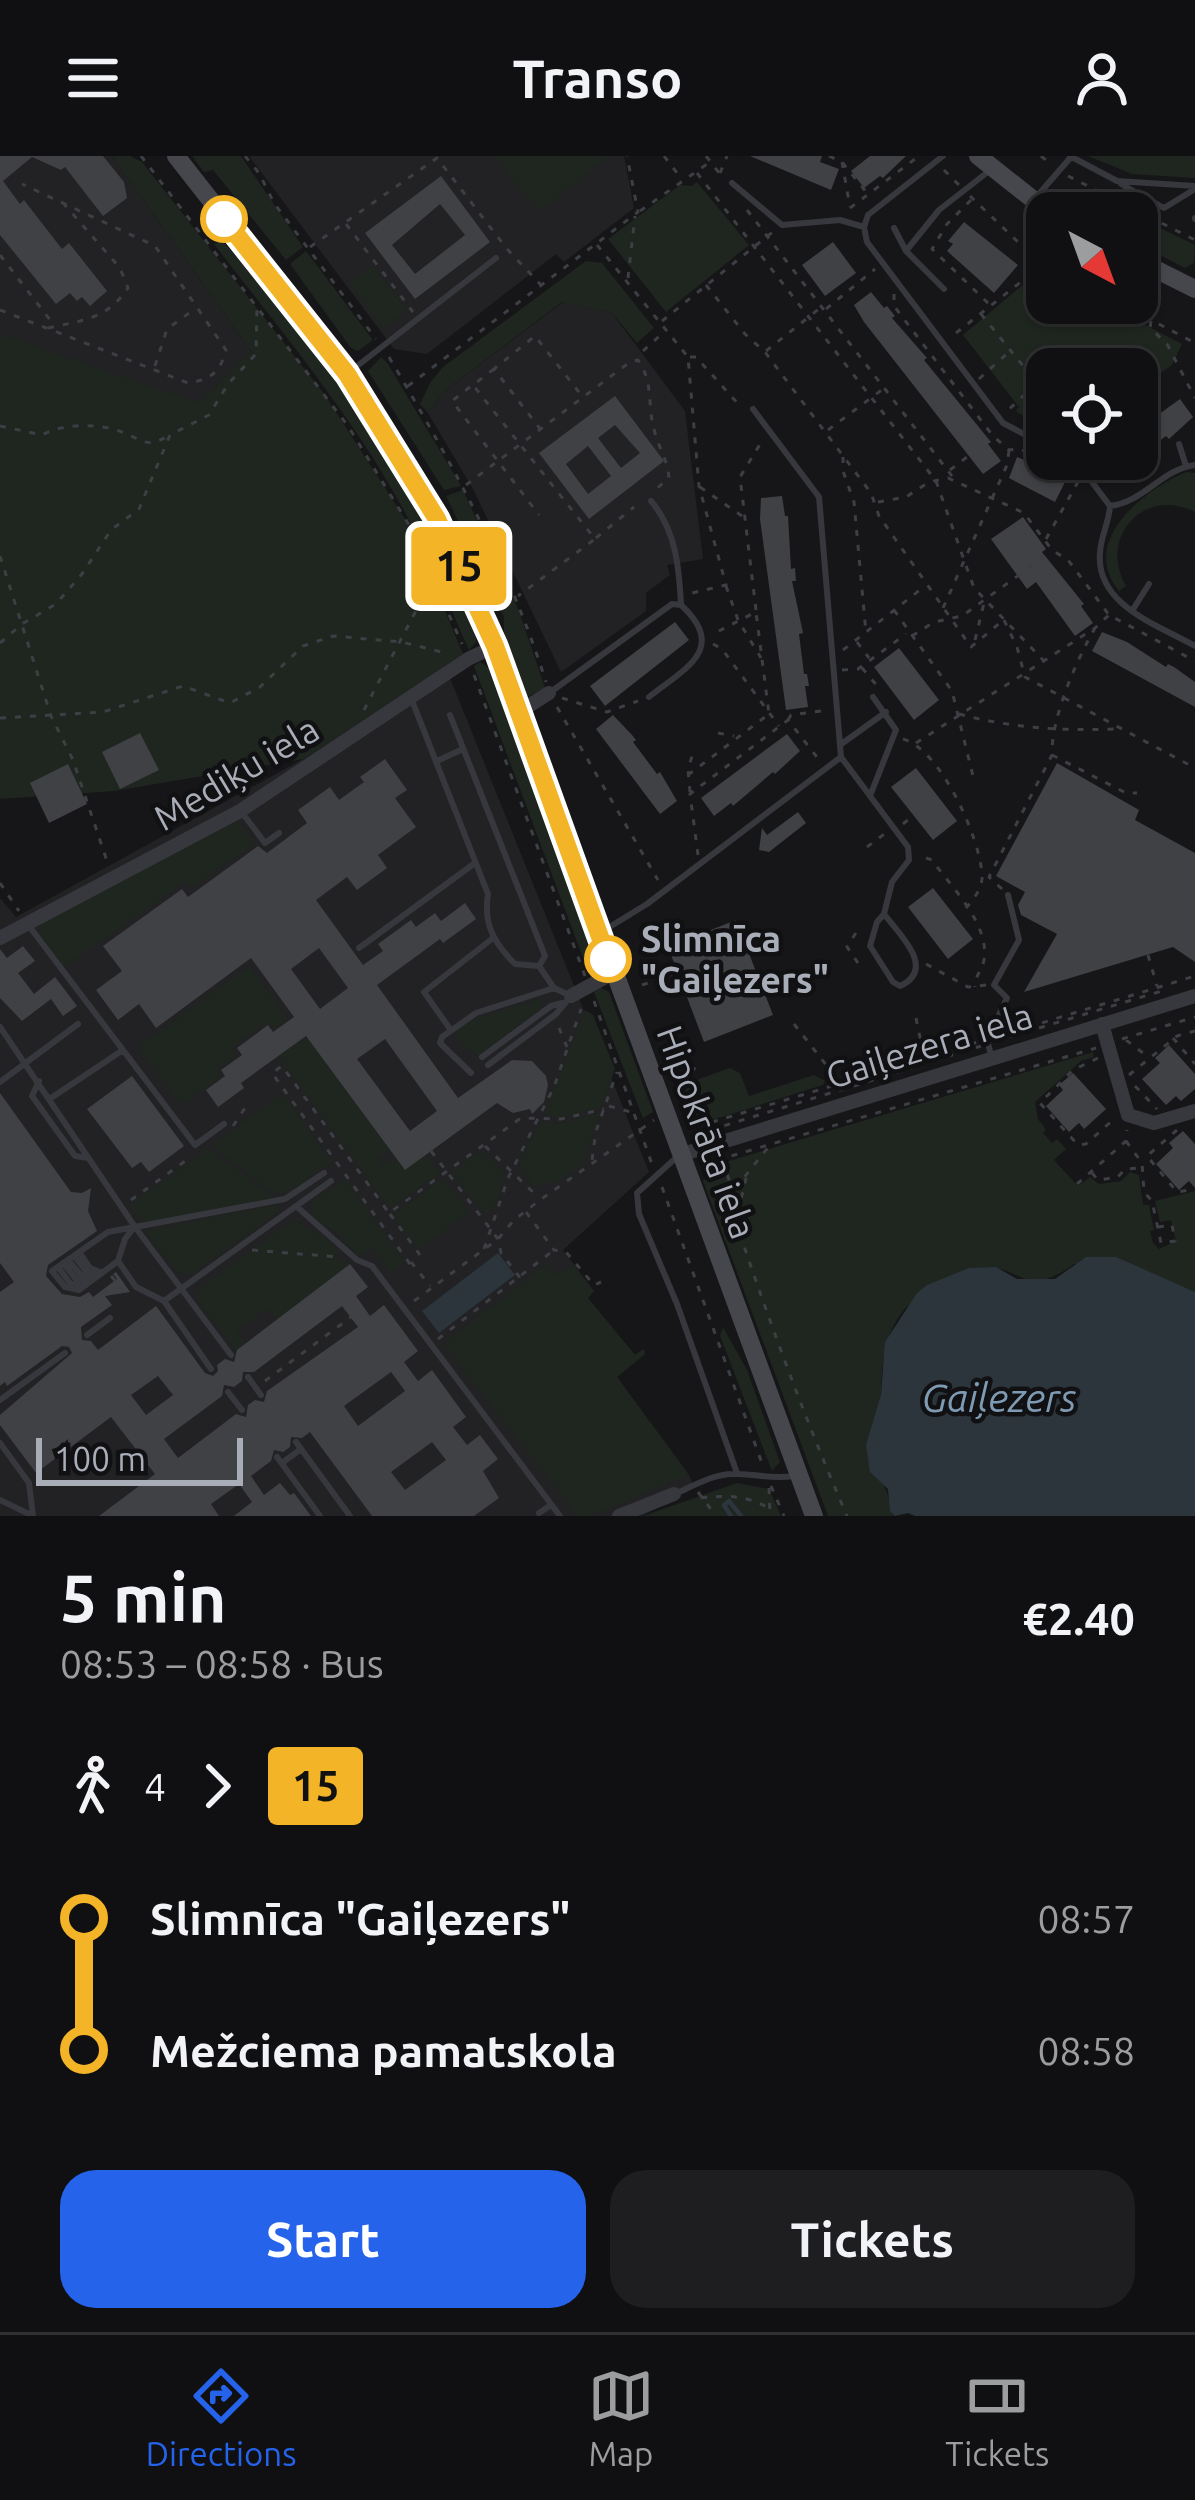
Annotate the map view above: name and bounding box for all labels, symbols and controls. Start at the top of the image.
icon: menu [60,45,126,111]
icon: person [1069,45,1135,111]
text: Transo [513,48,682,108]
north arrow [1026,192,1158,324]
map controls [1026,192,1158,480]
unlabelled marker [202,197,246,241]
button: locate [1026,348,1158,480]
line badge: 15 [405,527,513,605]
text: 15 [435,542,483,589]
street label: Mediķu iela [146,708,326,838]
place label: Slimnīca "Gaiļezers" [641,918,829,1001]
marker: Slimnīca "Gaiļezers" [586,937,630,981]
street label: Gaiļezera iela [821,994,1037,1096]
street label: Hipokrāta iela [649,1020,765,1244]
water label: Gaiļezers [921,1376,1077,1419]
scale bar [36,1432,243,1485]
text: 100 m [54,1440,146,1477]
text: 5 min [60,1560,227,1634]
text: €2.40 [1022,1593,1135,1644]
text: 08:53 – 08:58 · Bus [60,1642,384,1685]
icon: walk [60,1753,126,1819]
icon: forward [184,1753,250,1819]
text: 15 [292,1762,339,1809]
text: 4 [144,1765,166,1808]
text: Slimnīca "Gaiļezers" [150,1893,571,1944]
text: 08:57 [1037,1897,1135,1940]
text: Mežciema pamatskola [150,2025,617,2076]
text: 08:58 [1037,2029,1135,2072]
button: Start [60,2170,586,2308]
button: Tickets [610,2170,1135,2308]
tab: Directions [146,2363,297,2472]
tab: Map [588,2363,654,2472]
tab: Tickets [945,2363,1049,2472]

